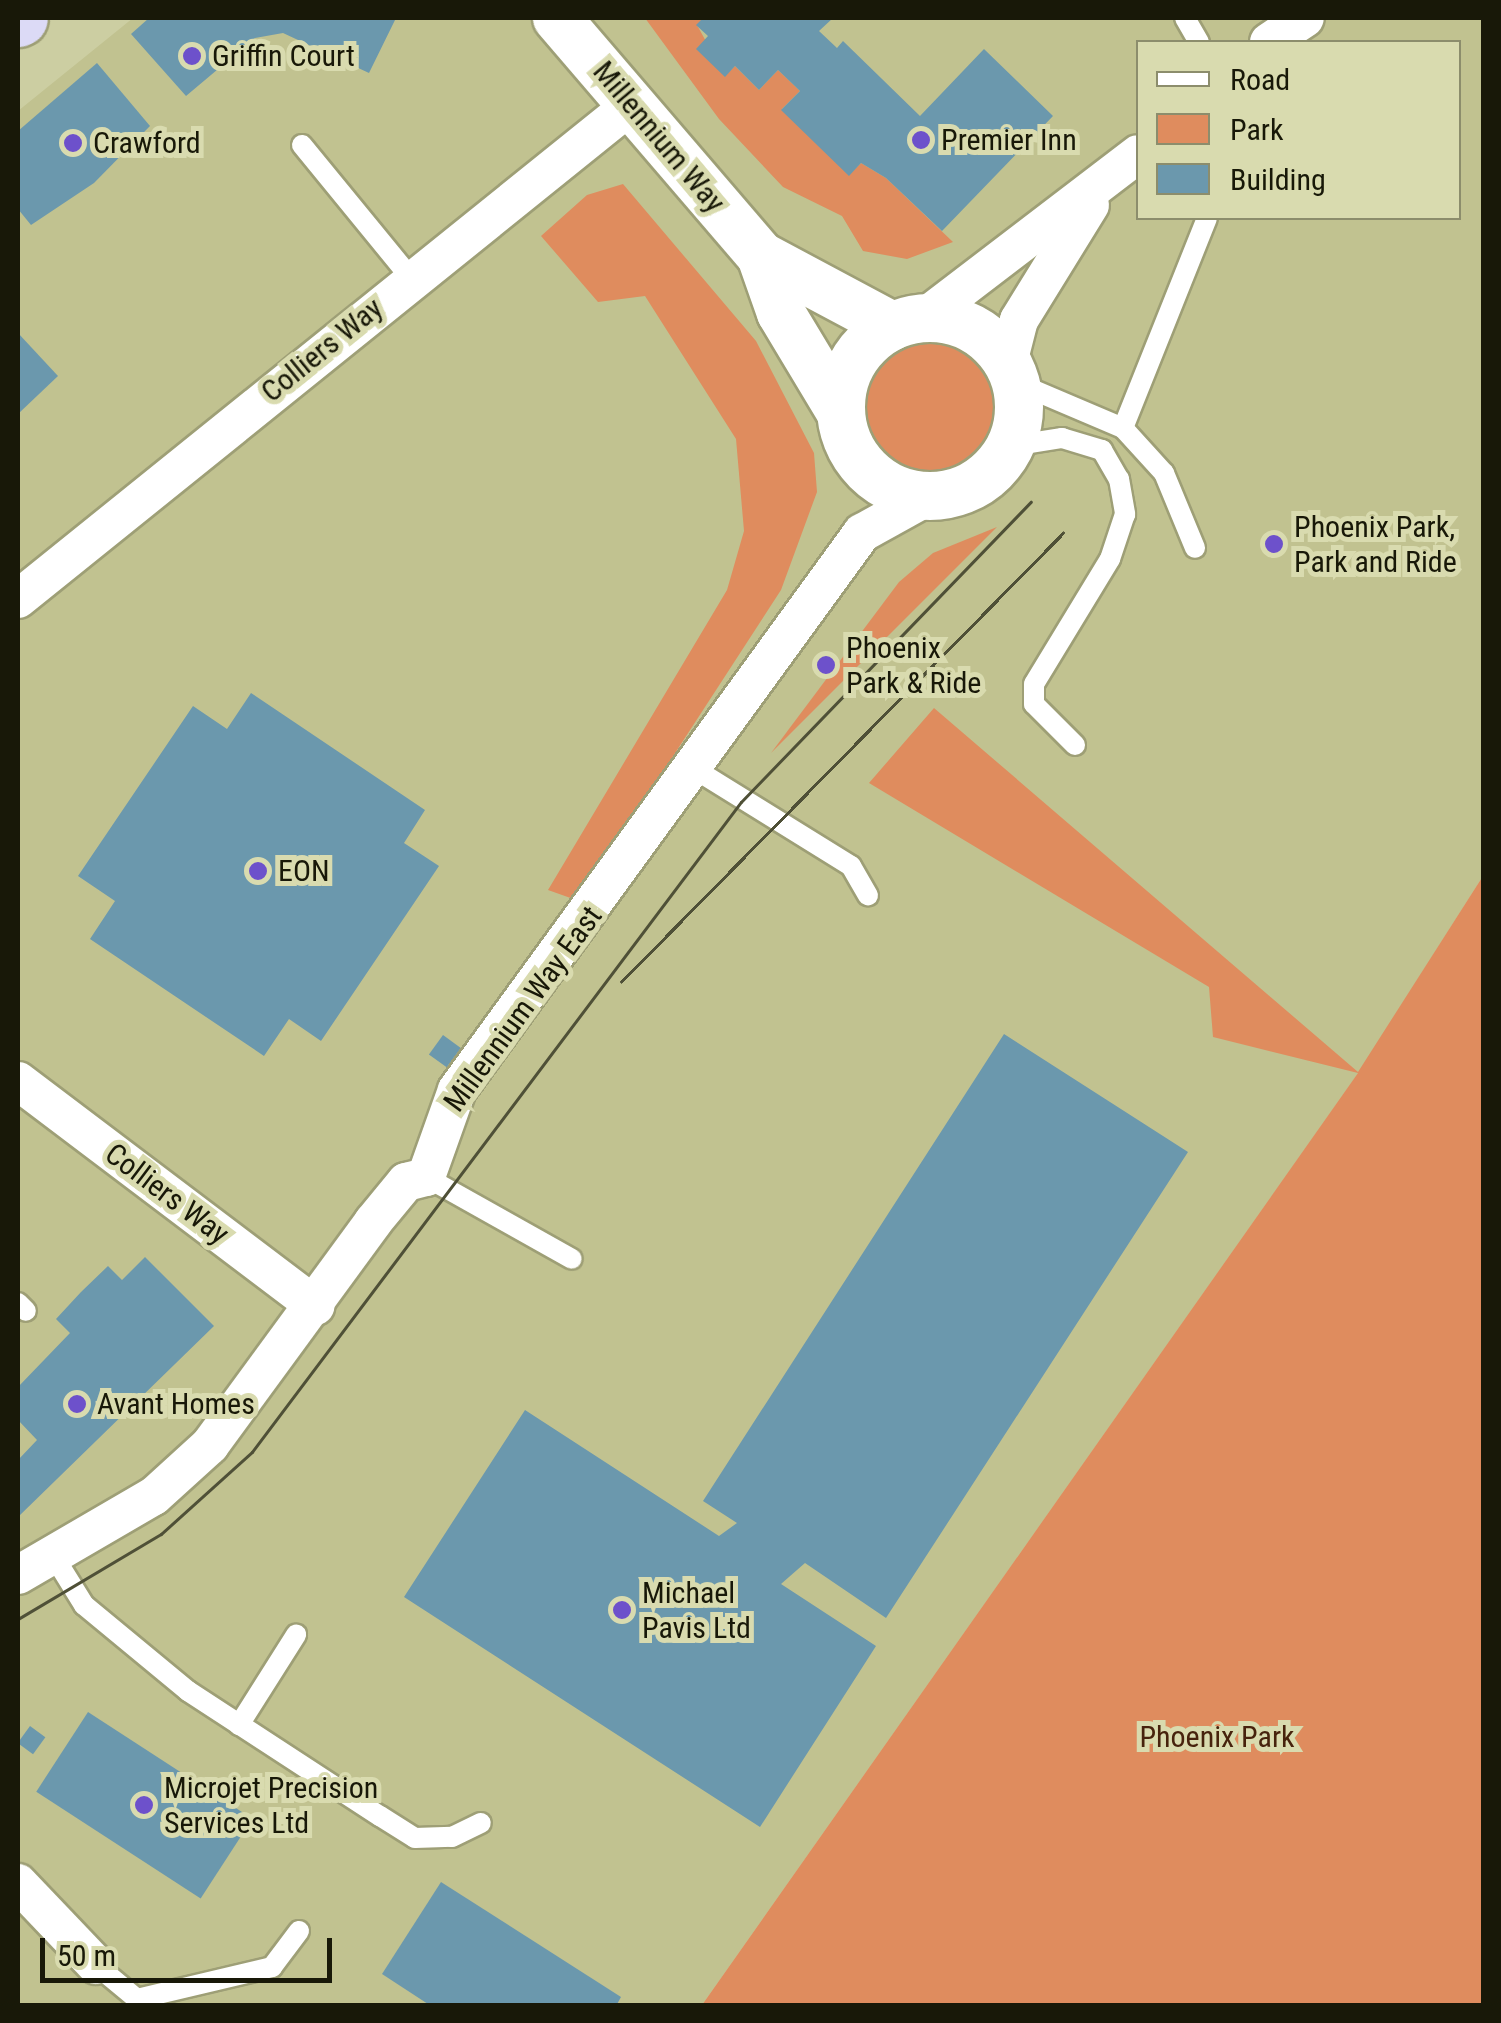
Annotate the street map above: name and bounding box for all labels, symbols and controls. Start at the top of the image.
place label: Griffin Court [212,38,355,74]
legend [1136,40,1461,220]
marker: Griffin Court [181,45,203,67]
street label: Millennium Way [585,54,733,220]
text: Road [1230,62,1290,97]
text: Park [1230,112,1284,147]
place label: Premier Inn [941,122,1077,158]
place label: Crawford [93,125,201,161]
marker: Premier Inn [910,129,932,151]
marker: Crawford [62,132,84,154]
text: Building [1230,162,1326,197]
street label: Colliers Way [254,290,390,410]
place label: Phoenix Park, Park and Ride [1294,509,1457,580]
marker: Phoenix Park, Park and Ride [1263,533,1285,555]
place label: Phoenix Park & Ride [846,630,981,700]
marker: Phoenix Park & Ride [815,654,837,676]
place label: EON [278,853,330,889]
marker: EON [247,860,269,882]
street label: Millennium Way East [436,899,610,1119]
street label: Colliers Way [98,1136,236,1252]
place label: Avant Homes [97,1386,255,1422]
marker: Avant Homes [66,1393,88,1415]
place label: Michael Pavis Ltd [642,1575,751,1646]
marker: Michael Pavis Ltd [611,1599,633,1621]
park label: Phoenix Park [1139,1719,1295,1755]
place label: Microjet Precision Services Ltd [164,1770,378,1840]
marker: Microjet Precision Services Ltd [133,1794,155,1816]
scale bar [45,1918,338,1980]
text: 50 m [57,1938,116,1973]

